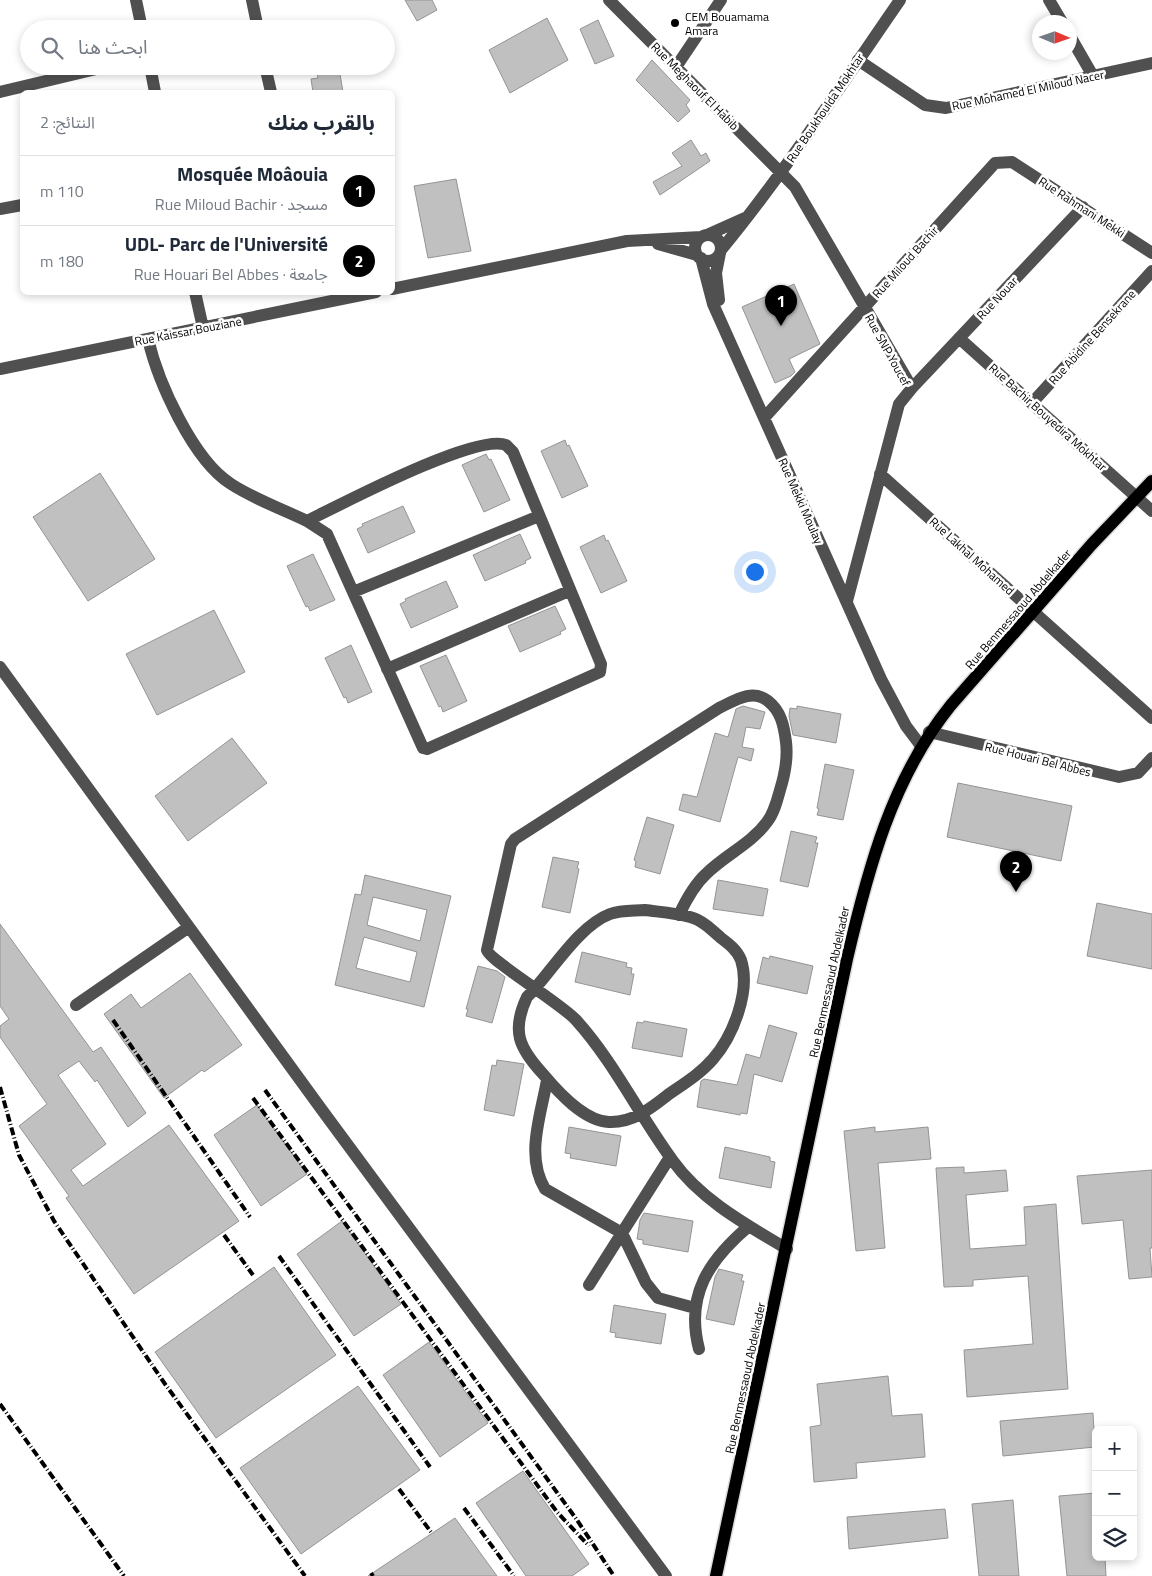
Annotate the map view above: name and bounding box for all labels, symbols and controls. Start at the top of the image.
place label: CEM Bouamama Amara [685,7,769,40]
north arrow [1032,15,1077,60]
marker: CEM Bouamama Amara [669,17,681,29]
search box [20,20,395,75]
text: ابحث هنا [78,32,148,61]
icon: search [38,34,66,62]
street label: Rue Meghaouf El Habib [647,38,743,134]
street label: Rue Boukhoulda Mokhtar [781,50,869,166]
street label: Rue Mohamed El Miloud Nacer [950,65,1106,115]
text: بالقرب منك [268,106,375,138]
text: النتائج: 2 [40,110,95,134]
text: Mosquée Moâouia [177,159,328,188]
street label: Rue Rahmani Mekki [1035,172,1129,242]
text: 110 m [40,179,84,203]
text: 1 [355,179,363,203]
text: مسجد · Rue Miloud Bachir [155,192,328,216]
street label: Rue Miloud Bachir [867,222,943,302]
text: UDL- Parc de l'Université [125,229,328,258]
text: 180 m [40,249,84,273]
text: 2 [355,249,363,273]
text: جامعة · Rue Houari Bel Abbes [134,262,328,286]
street label: Rue Nouar [972,272,1022,324]
pin: 1 [765,285,797,326]
street label: Rue Abidine Bensekrane [1044,285,1140,389]
street label: Rue SNP Youcef [860,310,916,390]
street label: Rue Kaissar Bouziane [133,311,243,351]
street label: Rue Bachir Bouyedira Mokhtar [985,359,1111,475]
street label: Rue Mekki Moulay [774,455,829,547]
street label: Rue Lakhal Mohamed [925,512,1019,600]
street label: Rue Benmessaoud Abdelkader [960,545,1076,673]
your location [742,559,768,585]
street label: Rue Houari Bel Abbes [983,737,1094,781]
pin: 2 [1000,851,1032,892]
street label: Rue Benmessaoud Abdelkader [804,905,854,1059]
street label: Rue Benmessaoud Abdelkader [720,1301,770,1455]
map controls [1092,1426,1137,1561]
button: + [1092,1426,1137,1471]
button: − [1092,1471,1137,1516]
button: layers [1092,1516,1137,1561]

